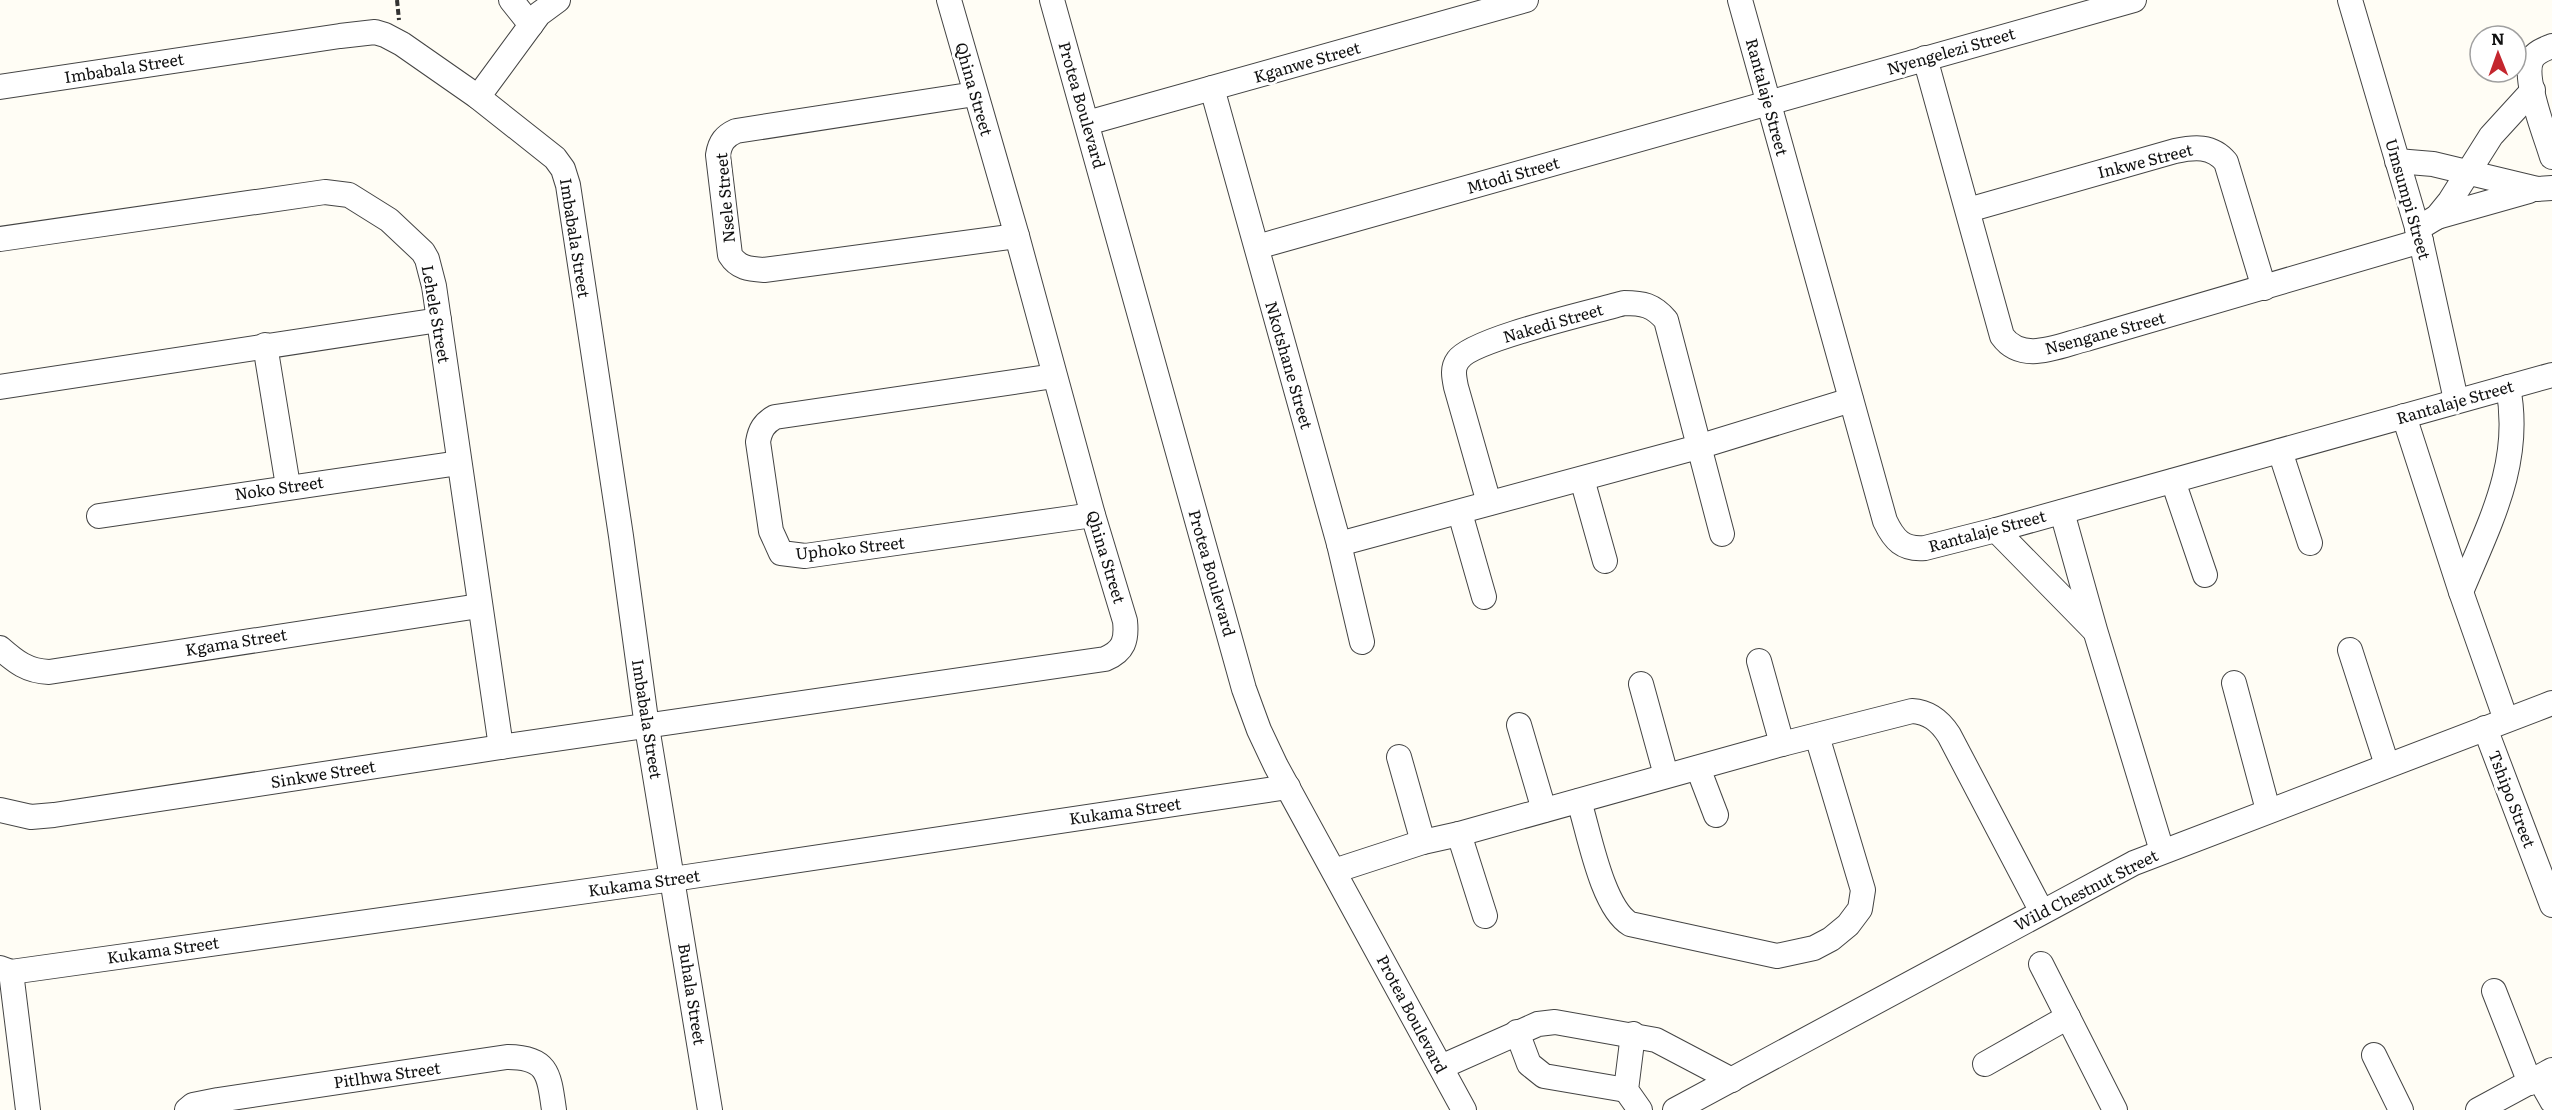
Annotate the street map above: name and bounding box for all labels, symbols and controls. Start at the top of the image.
street label: Nyengelezi Street [1884,20,2018,80]
north arrow [2468,24,2528,84]
text: N [2491,26,2505,50]
street label: Kganwe Street [1250,34,1363,88]
street label: Rantalaje Street [1741,35,1795,159]
street label: Qhina Street [950,39,1000,139]
street label: Protea Boulevard [1053,39,1113,171]
street label: Imbabala Street [62,46,186,88]
street label: Umsumpi Street [2380,135,2438,263]
street label: Inkwe Street [2095,136,2195,183]
street label: Mtodi Street [1464,149,1562,199]
street label: Nsele Street [708,151,740,244]
street label: Imbabala Street [555,176,597,300]
street label: Lehele Street [417,263,458,365]
street label: Nakedi Street [1500,296,1606,348]
street label: Nkotshane Street [1260,298,1320,432]
street label: Nsengane Street [2042,304,2168,360]
street label: Rantalaje Street [2393,373,2517,429]
street label: Noko Street [233,469,325,505]
street label: Rantalaje Street [1925,503,2049,557]
street label: Qhina Street [1081,507,1133,607]
street label: Protea Boulevard [1183,507,1243,639]
street label: Uphoko Street [794,529,906,565]
street label: Kgama Street [183,621,289,661]
street label: Imbabala Street [627,657,669,781]
street label: Tshipo Street [2483,747,2543,851]
street label: Sinkwe Street [269,753,377,793]
street label: Kukama Street [1067,790,1183,830]
street label: Wild Chestnut Street [2009,842,2162,936]
street label: Kukama Street [586,862,702,902]
street label: Kukama Street [105,929,221,969]
street label: Buhala Street [673,941,713,1047]
street label: Protea Boulevard [1372,950,1454,1077]
street label: Pitlhwa Street [332,1055,442,1093]

